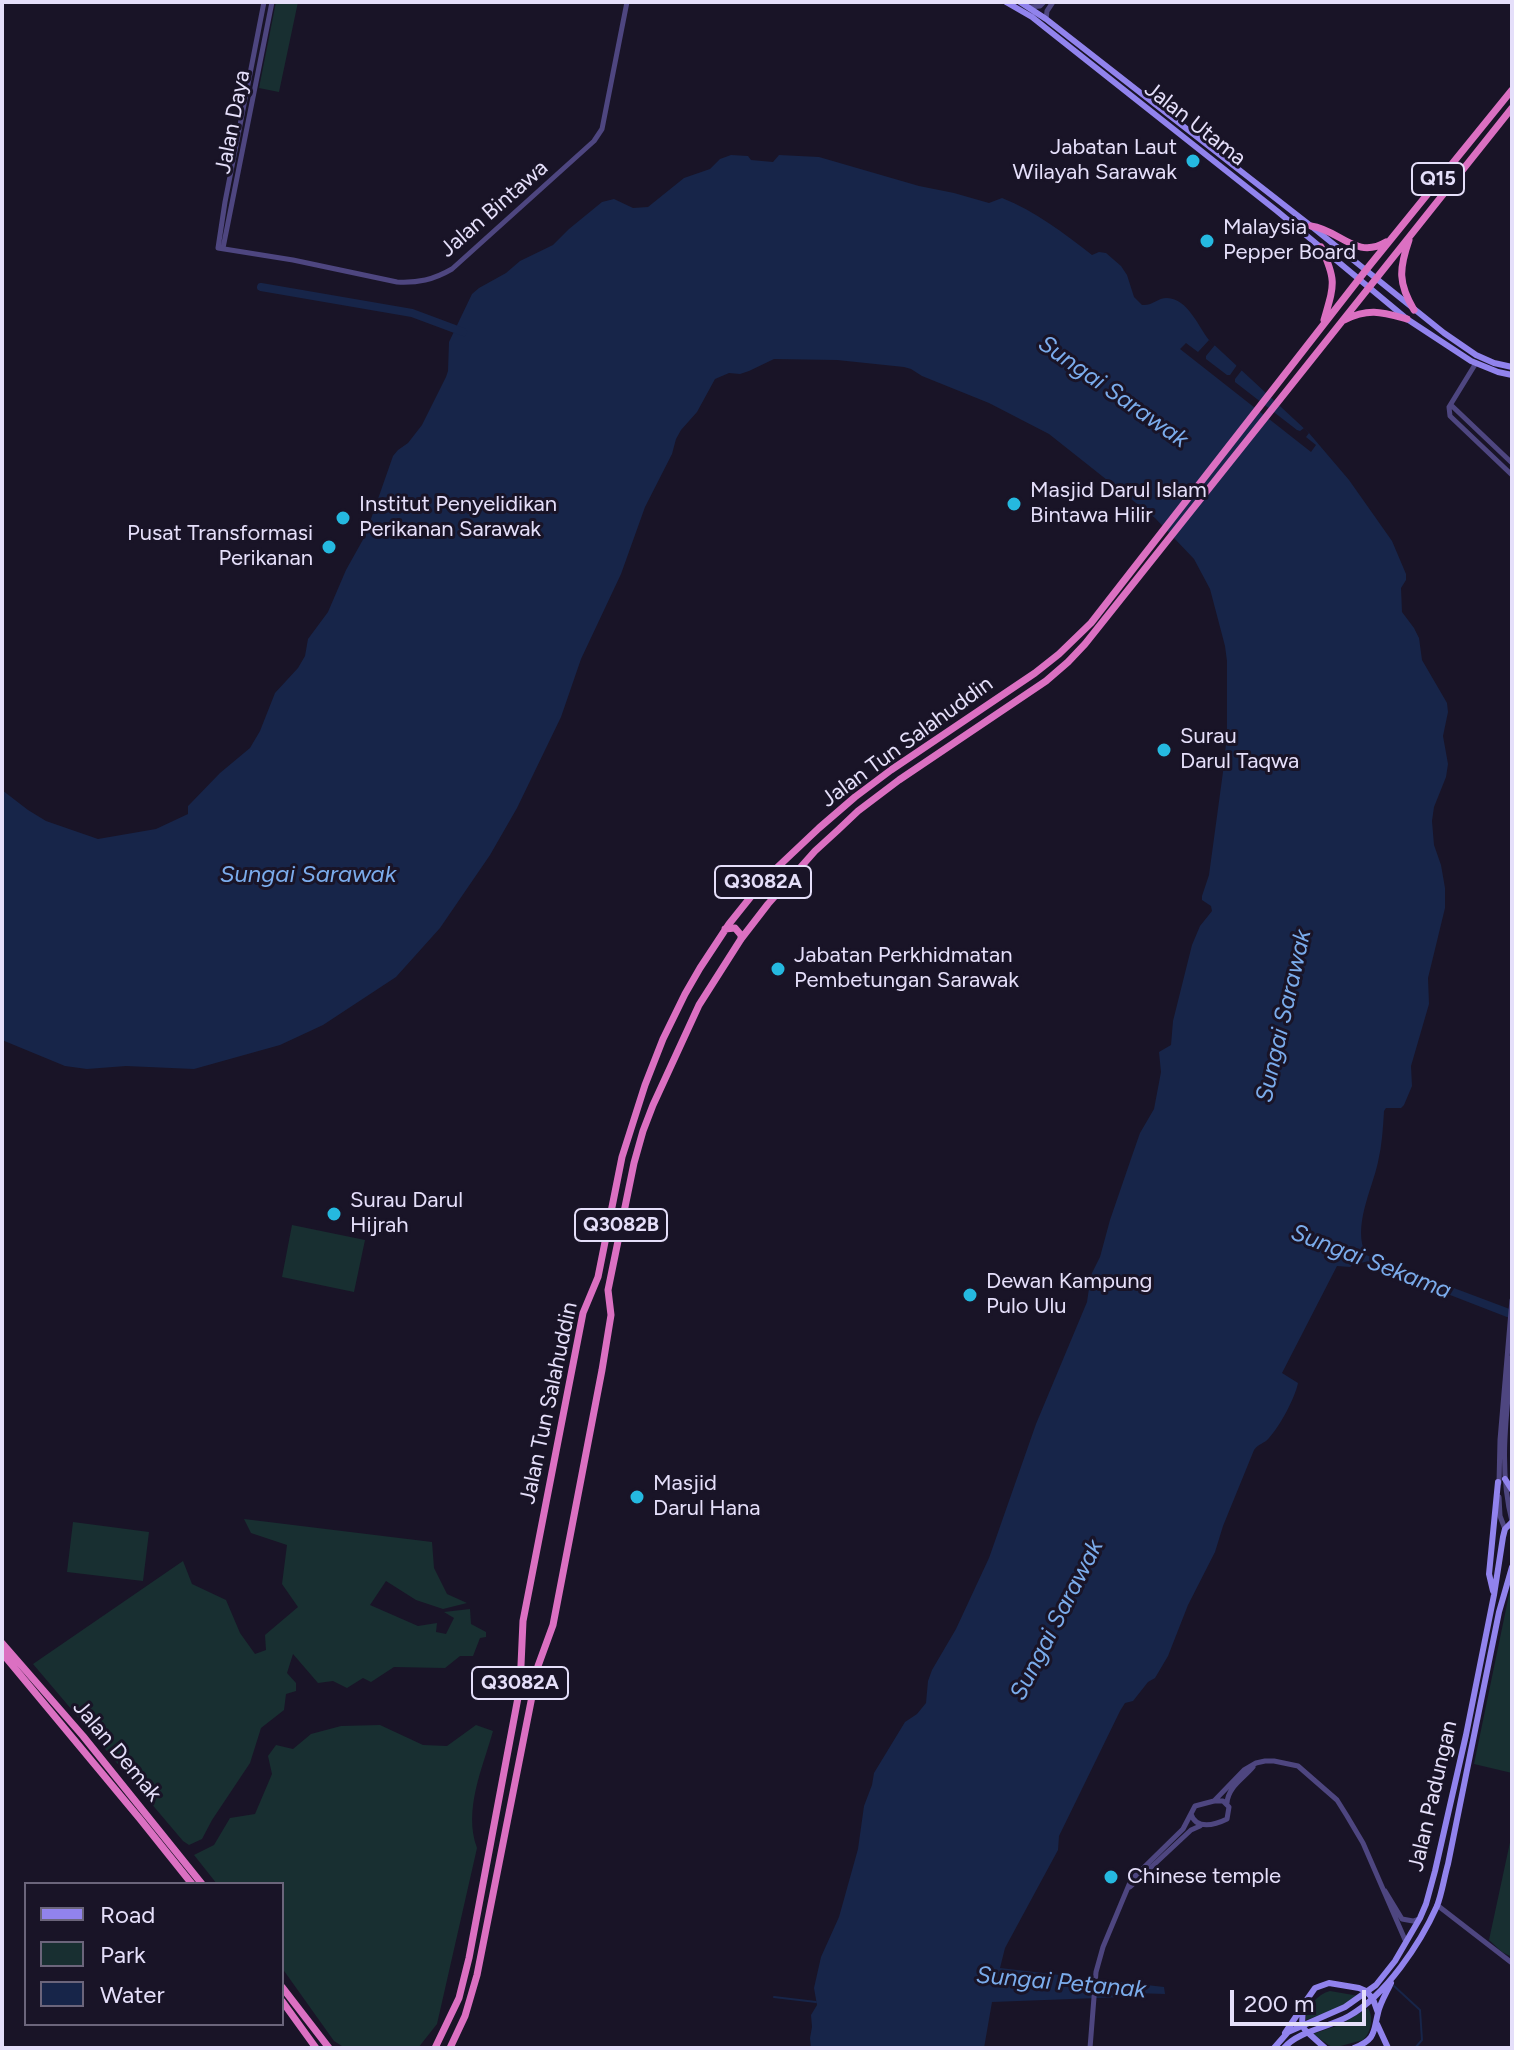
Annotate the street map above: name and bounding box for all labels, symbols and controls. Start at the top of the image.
street label: Jalan Daya [210,68,256,176]
street label: Jalan Utama [1139,76,1251,172]
place label: Jabatan Laut Wilayah Sarawak [1013,135,1177,186]
marker: Jabatan Laut Wilayah Sarawak [1184,152,1202,170]
street label: Jalan Bintawa [435,155,553,263]
road number: Q15 [1412,163,1464,195]
place label: Malaysia Pepper Board [1223,215,1356,266]
marker: Malaysia Pepper Board [1198,232,1216,250]
water label: Sungai Sarawak [1032,330,1194,454]
place label: Masjid Darul Islam Bintawa Hilir [1030,478,1207,530]
place label: Institut Penyelidikan Perikanan Sarawak [359,492,557,544]
marker: Masjid Darul Islam Bintawa Hilir [1005,495,1023,513]
marker: Institut Penyelidikan Perikanan Sarawak [334,509,352,527]
place label: Pusat Transformasi Perikanan [127,521,313,572]
marker: Pusat Transformasi Perikanan [320,538,338,556]
street label: Jalan Tun Salahuddin [816,671,998,813]
place label: Surau Darul Taqwa [1180,724,1299,776]
marker: Surau Darul Taqwa [1155,741,1173,759]
water label: Sungai Sarawak [220,861,396,889]
road number: Q3082A [715,866,811,898]
water label: Sungai Sarawak [1250,927,1318,1105]
place label: Jabatan Perkhidmatan Pembetungan Sarawak [794,943,1019,994]
marker: Jabatan Perkhidmatan Pembetungan Sarawak [769,960,787,978]
place label: Surau Darul Hijrah [350,1188,463,1240]
marker: Surau Darul Hijrah [325,1205,343,1223]
road number: Q3082B [575,1209,667,1241]
water label: Sungai Sekama [1287,1218,1455,1306]
place label: Dewan Kampung Pulo Ulu [986,1269,1152,1320]
marker: Dewan Kampung Pulo Ulu [961,1286,979,1304]
street label: Jalan Tun Salahuddin [515,1300,583,1506]
place label: Masjid Darul Hana [653,1471,761,1522]
marker: Masjid Darul Hana [628,1488,646,1506]
water label: Sungai Sarawak [1004,1535,1110,1705]
road number: Q3082A [472,1667,568,1699]
street label: Jalan Demak [67,1695,167,1807]
street label: Jalan Padungan [1403,1718,1463,1874]
place label: Chinese temple [1127,1864,1281,1890]
marker: Chinese temple [1102,1868,1120,1886]
legend [24,1882,284,2026]
text: Road [100,1900,155,1929]
text: Park [100,1940,146,1969]
water label: Sungai Petanak [975,1961,1147,2005]
scale bar [1234,1974,1370,2024]
text: Water [100,1980,165,2009]
text: 200 m [1244,1989,1315,2018]

